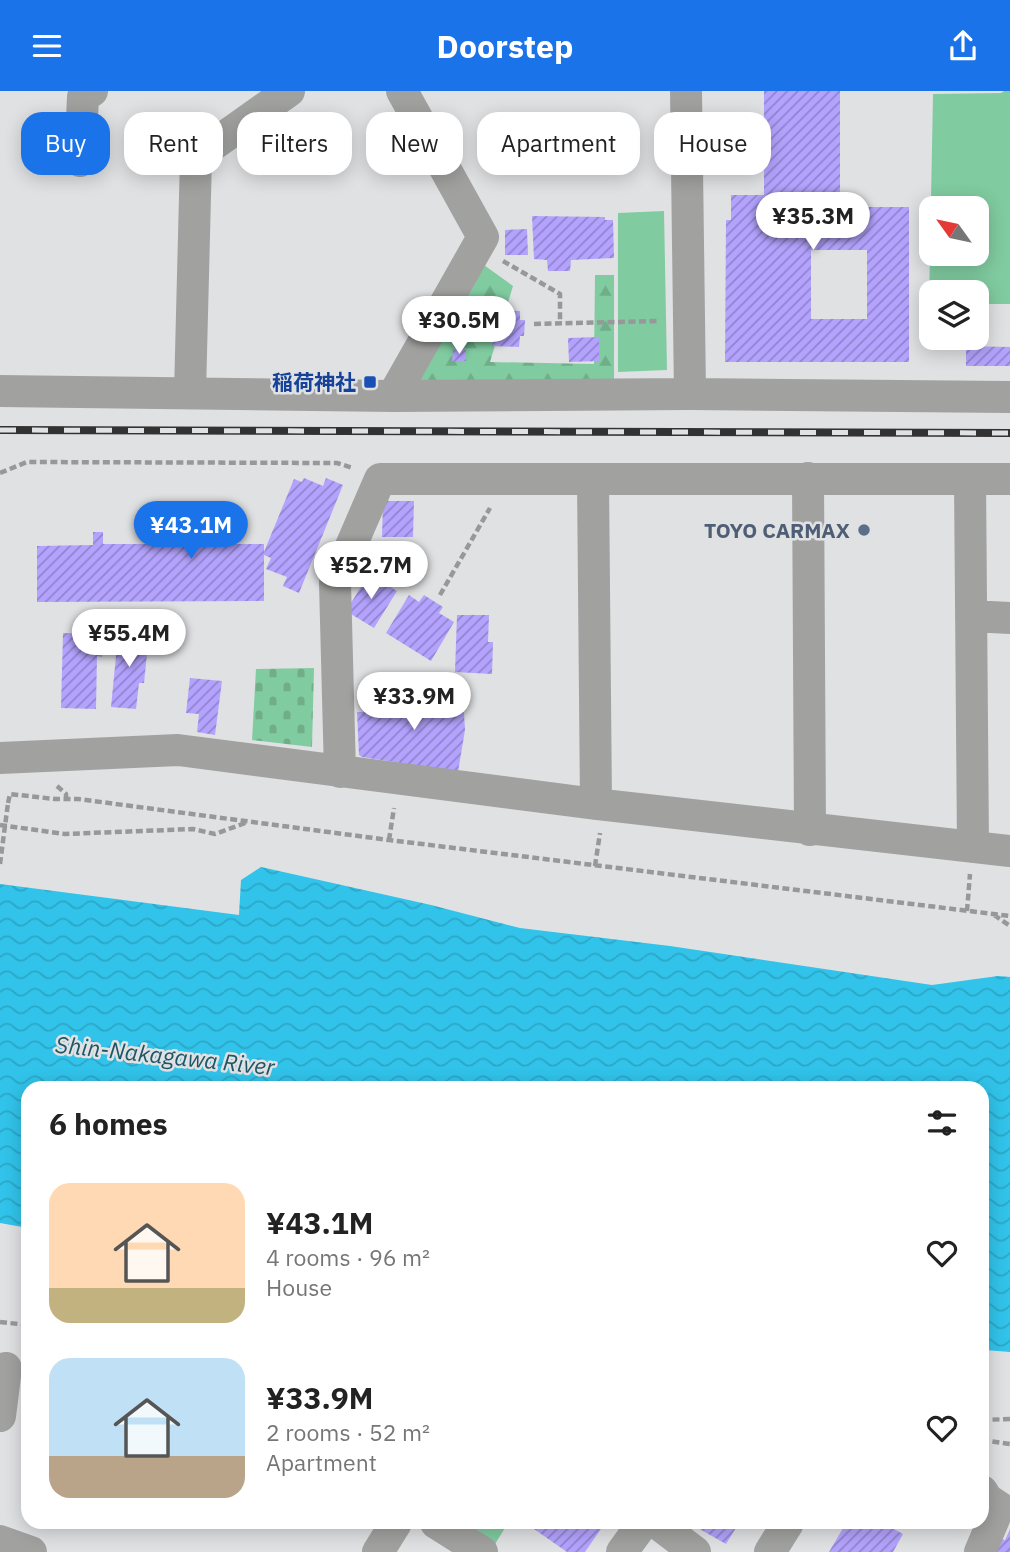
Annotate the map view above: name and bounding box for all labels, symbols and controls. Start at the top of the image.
text: Doorstep [437,25,573,67]
icon: menu [28,27,66,65]
icon: share [944,27,982,65]
chip: Buy [21,112,110,175]
chip: Rent [124,112,223,175]
chip: Filters [237,112,352,175]
chip: New [366,112,463,175]
chip: Apartment [477,112,640,175]
chip: House [654,112,771,175]
pin: ¥35.3M [756,193,870,252]
north arrow [919,196,989,266]
map controls [919,196,989,350]
text: ¥35.3M [772,200,854,230]
button: layers [919,280,989,350]
pin: ¥30.5M [402,296,516,356]
text: ¥30.5M [418,304,500,334]
place label: 稲荷神社 [272,368,356,396]
marker: 稲荷神社 [362,374,378,390]
pin: ¥43.1M [134,501,248,561]
text: ¥43.1M [150,509,232,539]
place label: TOYO CARMAX [704,516,850,544]
marker: TOYO CARMAX [856,522,872,538]
pin: ¥52.7M [314,541,428,601]
text: ¥52.7M [330,549,412,579]
pin: ¥55.4M [72,609,186,669]
text: ¥55.4M [88,617,170,647]
pin: ¥33.9M [357,673,471,732]
text: ¥33.9M [373,680,455,710]
water label: Shin-Nakagawa River [54,1029,277,1081]
text: 6 homes [49,1104,168,1143]
icon: filters [923,1104,961,1142]
text: ¥43.1M [266,1203,373,1242]
icon: home [105,1211,189,1295]
icon: heart [923,1234,961,1272]
text: 4 rooms · 96 m² [266,1242,430,1272]
text: House [266,1272,332,1302]
text: ¥33.9M [266,1378,373,1417]
icon: home [105,1386,189,1470]
icon: heart [923,1409,961,1447]
text: 2 rooms · 52 m² [266,1417,430,1447]
text: Apartment [266,1447,377,1477]

